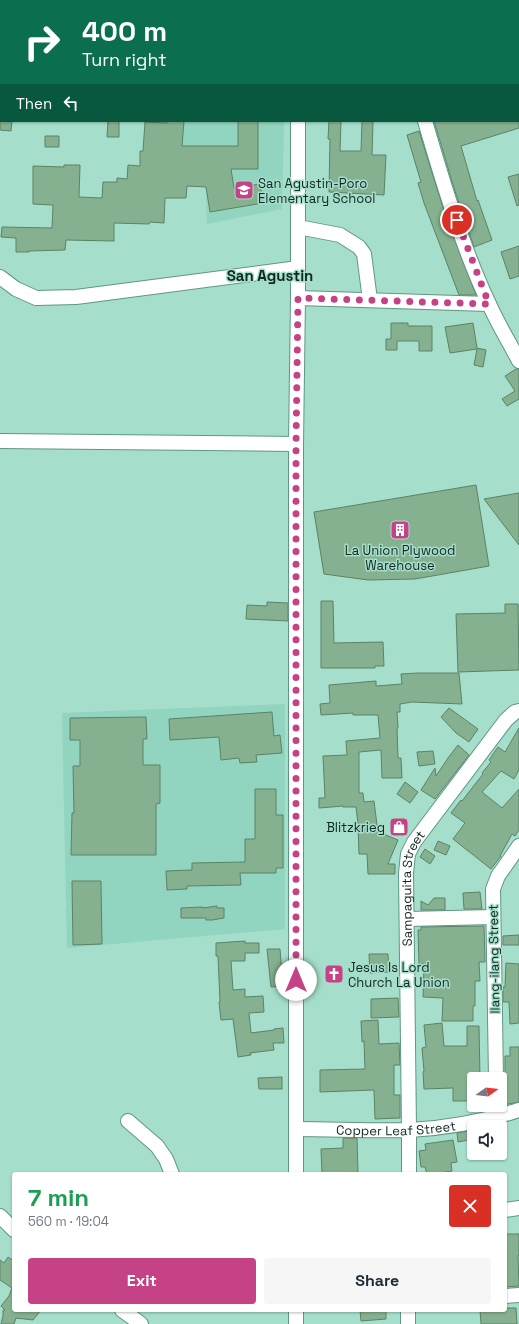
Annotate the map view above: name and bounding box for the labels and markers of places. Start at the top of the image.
place label: San Agustin-Poro Elementary School [258,175,375,207]
school or university icon: San Agustin-Poro Elementary School [233,179,255,201]
pin [440,203,474,237]
building icon: La Union Plywood Warehouse [389,519,411,541]
place label: La Union Plywood Warehouse [345,542,455,574]
shop icon: Blitzkrieg [388,816,410,838]
place label: Blitzkrieg [326,819,385,836]
place label: Jesus Is Lord Church La Union [348,959,450,991]
church icon: Jesus Is Lord Church La Union [323,963,345,985]

